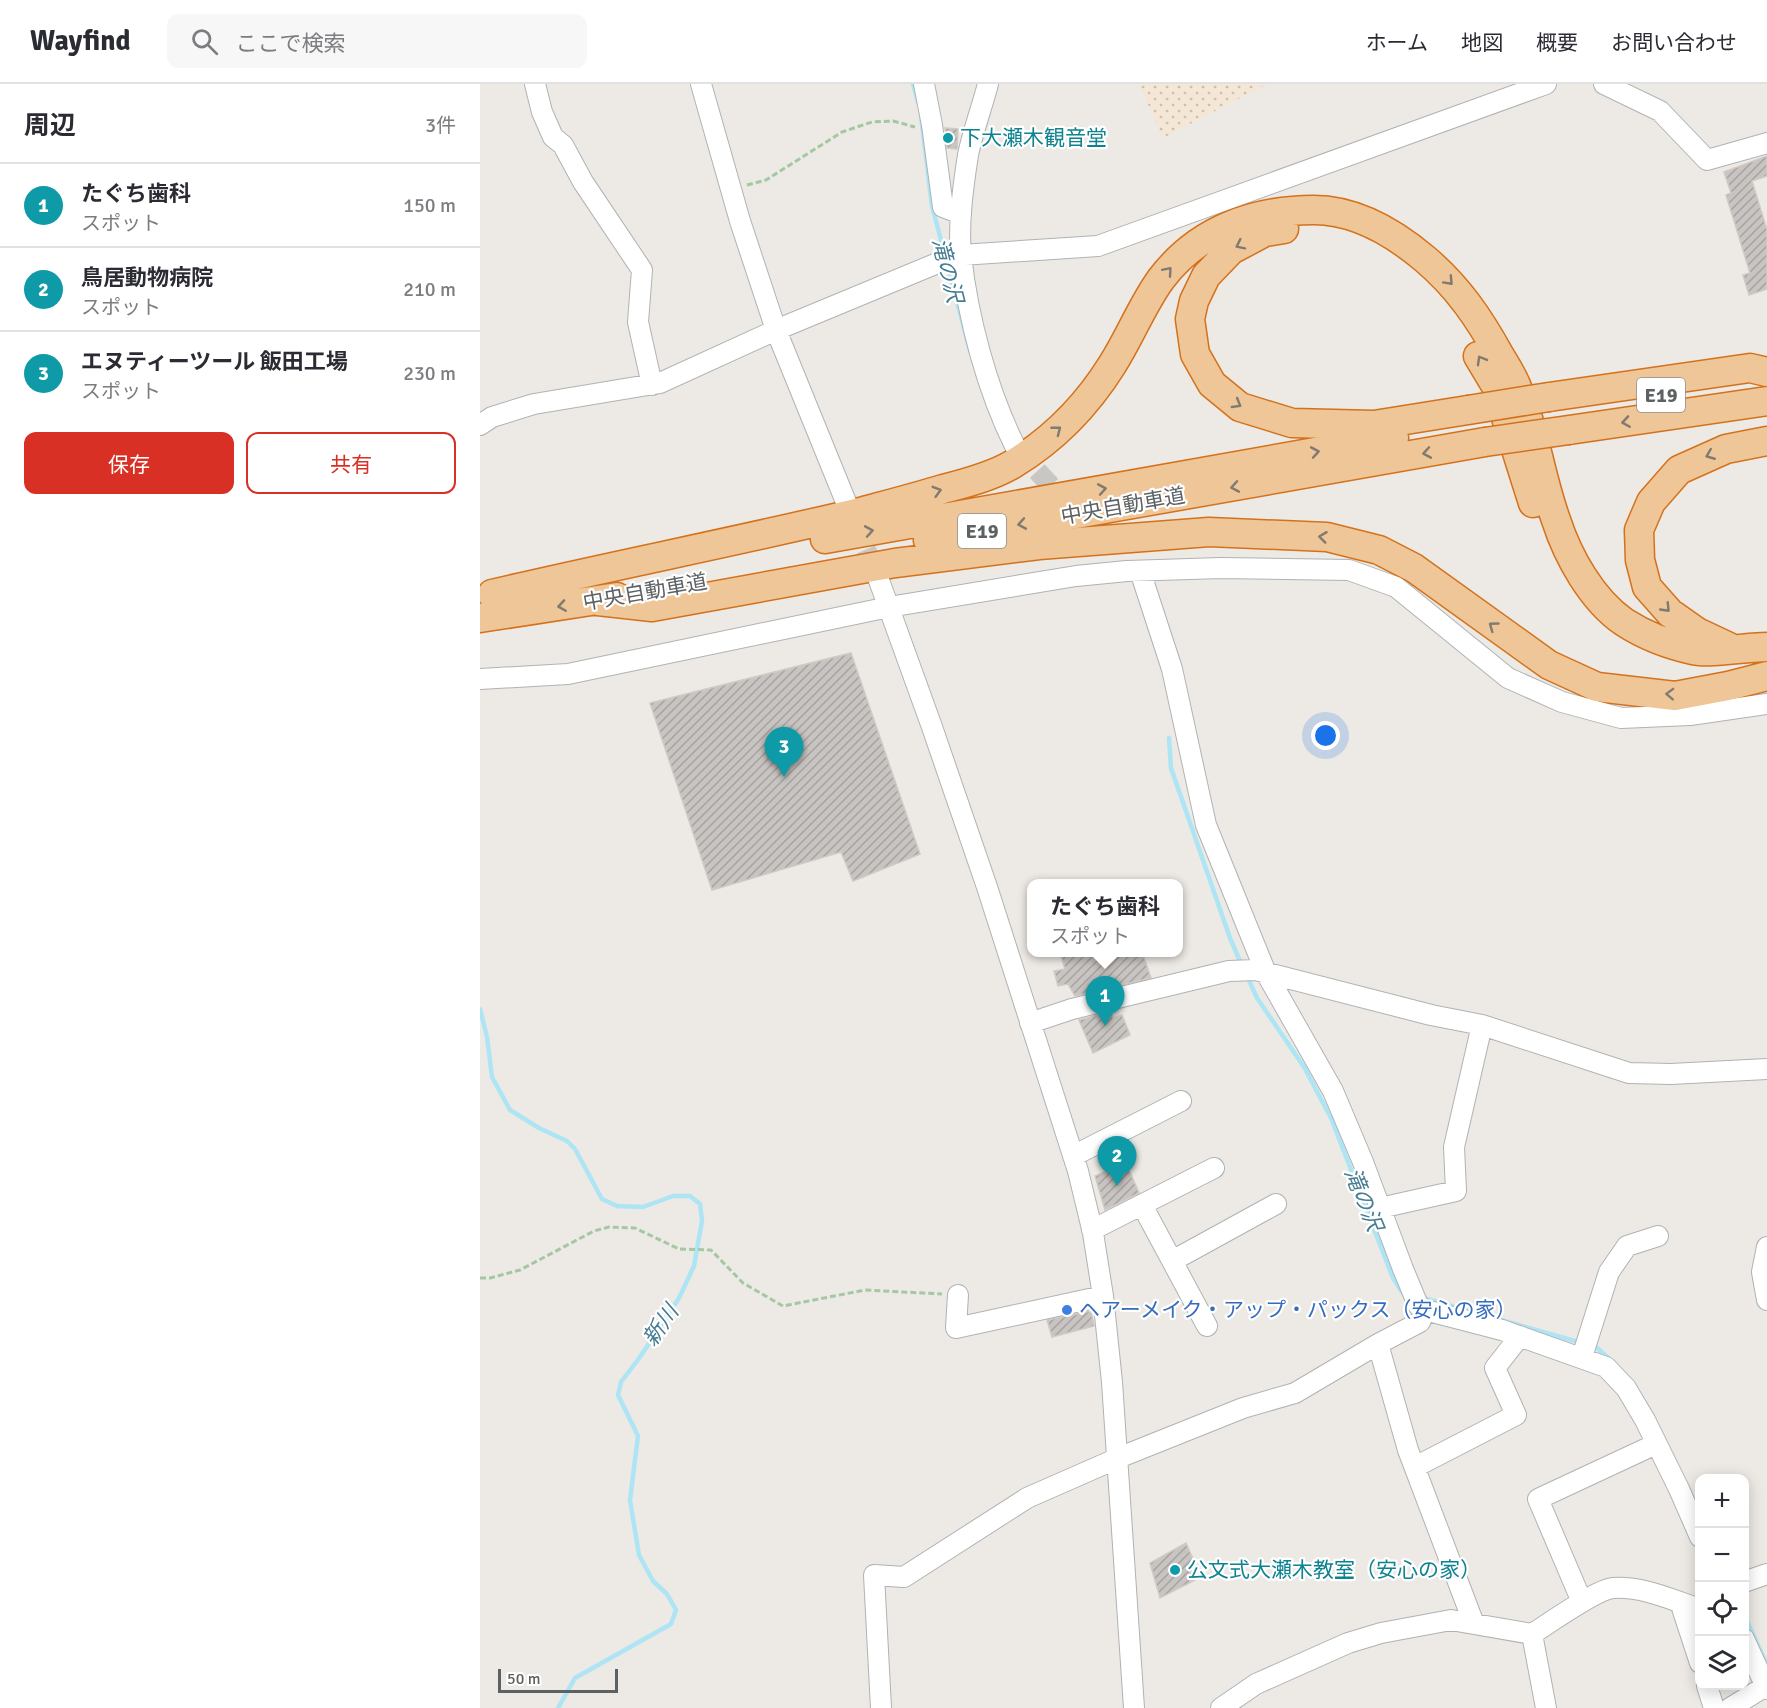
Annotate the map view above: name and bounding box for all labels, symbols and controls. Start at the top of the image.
search box [167,14,587,68]
text: Wayfind [30,24,131,58]
icon: search [188,25,221,58]
text: ここで検索 [236,30,346,57]
text: ホーム [1366,30,1428,56]
text: 地図 [1461,30,1503,56]
text: 概要 [1536,30,1578,56]
text: お問い合わせ [1611,30,1737,56]
text: 周辺 [24,110,76,142]
text: 3件 [425,113,456,138]
place label: 下大瀬木観音堂 [960,125,1107,151]
marker: 下大瀬木観音堂 [941,131,955,145]
text: たぐち歯科 [81,180,191,207]
text: 1 [38,193,49,218]
text: 150 m [403,193,456,218]
text: スポット [81,211,161,236]
water label: 滝の沢 [926,235,969,308]
one-way arrow [1236,237,1247,249]
text: 鳥居動物病院 [81,264,213,291]
one-way arrow [1161,267,1172,278]
one-way arrow [1442,274,1453,285]
text: 2 [38,277,49,302]
text: 210 m [403,277,456,302]
text: スポット [81,295,161,320]
text: エヌティーツール 飯田工場 [81,348,348,375]
one-way arrow [1477,356,1488,367]
text: 3 [38,361,49,386]
text: 230 m [403,361,456,386]
road number: E19 [1637,378,1685,412]
text: スポット [81,379,161,404]
one-way arrow [1231,397,1241,408]
one-way arrow [1621,415,1631,427]
one-way arrow [1050,427,1061,438]
button: 保存 [24,432,234,494]
button: 共有 [246,432,456,494]
one-way arrow [1310,446,1320,459]
one-way arrow [1422,446,1432,458]
one-way arrow [1706,448,1717,460]
one-way arrow [1230,480,1240,493]
street label: 中央自動車道 [1059,482,1187,530]
one-way arrow [1097,483,1107,496]
one-way arrow [931,486,942,498]
road number: E19 [958,514,1006,548]
one-way arrow [1018,517,1028,530]
one-way arrow [864,525,874,537]
one-way arrow [1318,531,1328,544]
street label: 中央自動車道 [581,568,709,616]
one-way arrow [557,600,566,612]
one-way arrow [1659,601,1670,612]
one-way arrow [1488,622,1499,633]
one-way arrow [1666,688,1675,701]
your location [1311,721,1340,750]
pin: 3 [764,728,804,777]
popup [1027,879,1183,957]
text: たぐち歯科 [1050,893,1160,920]
text: スポット [1050,924,1130,949]
pin: 1 [1086,976,1124,1026]
pin: 2 [1098,1136,1136,1186]
water label: 滝の沢 [1339,1164,1390,1238]
place label: ヘアーメイク・アップ・パックス（安心の家） [1079,1297,1516,1323]
water label: 新川 [637,1298,685,1351]
marker: ヘアーメイク・アップ・パックス（安心の家） [1060,1303,1074,1317]
map controls [1695,1474,1749,1690]
button: + [1695,1474,1749,1528]
button: − [1695,1528,1749,1582]
place label: 公文式大瀬木教室（安心の家） [1187,1557,1481,1583]
marker: 公文式大瀬木教室（安心の家） [1168,1563,1182,1577]
button: locate [1695,1582,1749,1636]
button: layers [1695,1636,1749,1690]
scale bar [498,1666,618,1694]
text: 50 m [507,1669,541,1689]

